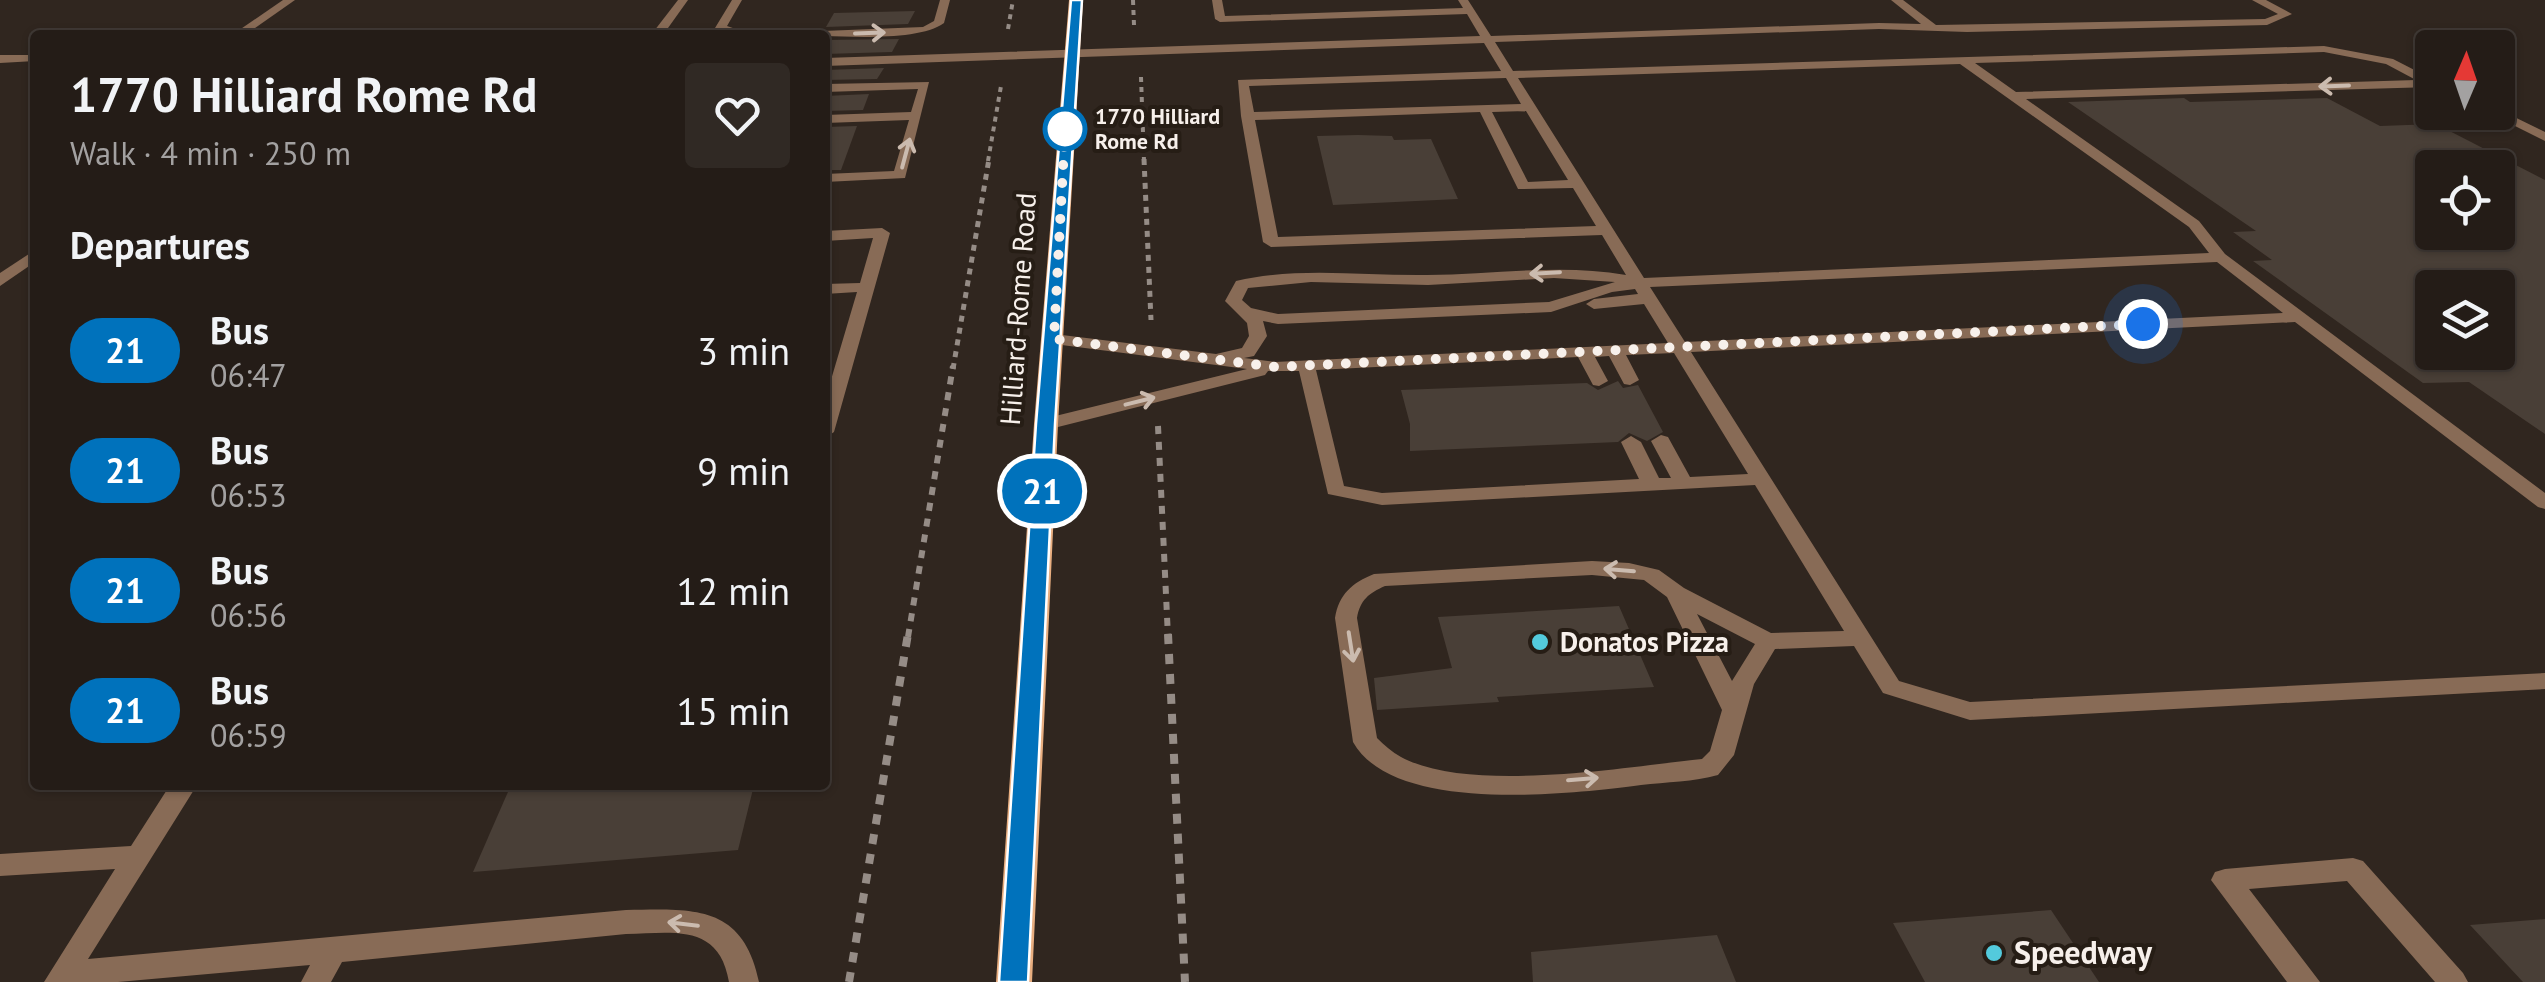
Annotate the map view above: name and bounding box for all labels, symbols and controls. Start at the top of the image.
one-way arrow [853,23,885,42]
north arrow [2415,30,2515,130]
map controls [2415,30,2515,370]
text: 1770 Hilliard Rome Rd [70,63,537,125]
button: heart [685,63,790,168]
one-way arrow [2318,76,2350,95]
place label: 1770 Hilliard Rome Rd [1095,102,1220,155]
marker: 1770 Hilliard Rome Rd [1044,108,1086,150]
text: Walk · 4 min · 250 m [70,132,351,174]
one-way arrow [898,138,916,169]
button: locate [2415,150,2515,250]
street label: Hilliard-Rome Road [991,192,1044,426]
text: Departures [70,220,250,269]
one-way arrow [1529,264,1561,283]
button: layers [2415,270,2515,370]
your location [2118,299,2168,349]
text: Bus [210,305,269,354]
text: 3 min [697,326,790,375]
text: 21 [105,327,145,373]
text: 06:47 [210,354,287,396]
one-way arrow [1123,391,1155,409]
text: Bus [210,425,269,474]
text: 9 min [697,446,790,495]
text: 21 [105,447,145,493]
line badge: 21 [997,458,1087,524]
text: 21 [1022,468,1062,514]
text: 06:53 [210,474,287,516]
text: Bus [210,545,269,594]
one-way arrow [1603,560,1635,579]
text: 12 min [677,566,790,615]
text: 21 [105,567,145,613]
text: 06:56 [210,594,287,636]
place label: Donatos Pizza [1560,623,1729,660]
one-way arrow [1342,630,1360,662]
marker: Donatos Pizza [1529,631,1551,653]
text: Bus [210,665,269,714]
text: 15 min [677,686,790,735]
text: 21 [105,687,145,733]
text: 06:59 [210,714,287,756]
one-way arrow [1566,769,1598,788]
one-way arrow [668,914,700,933]
place label: Speedway [2014,931,2153,973]
marker: Speedway [1983,942,2005,964]

